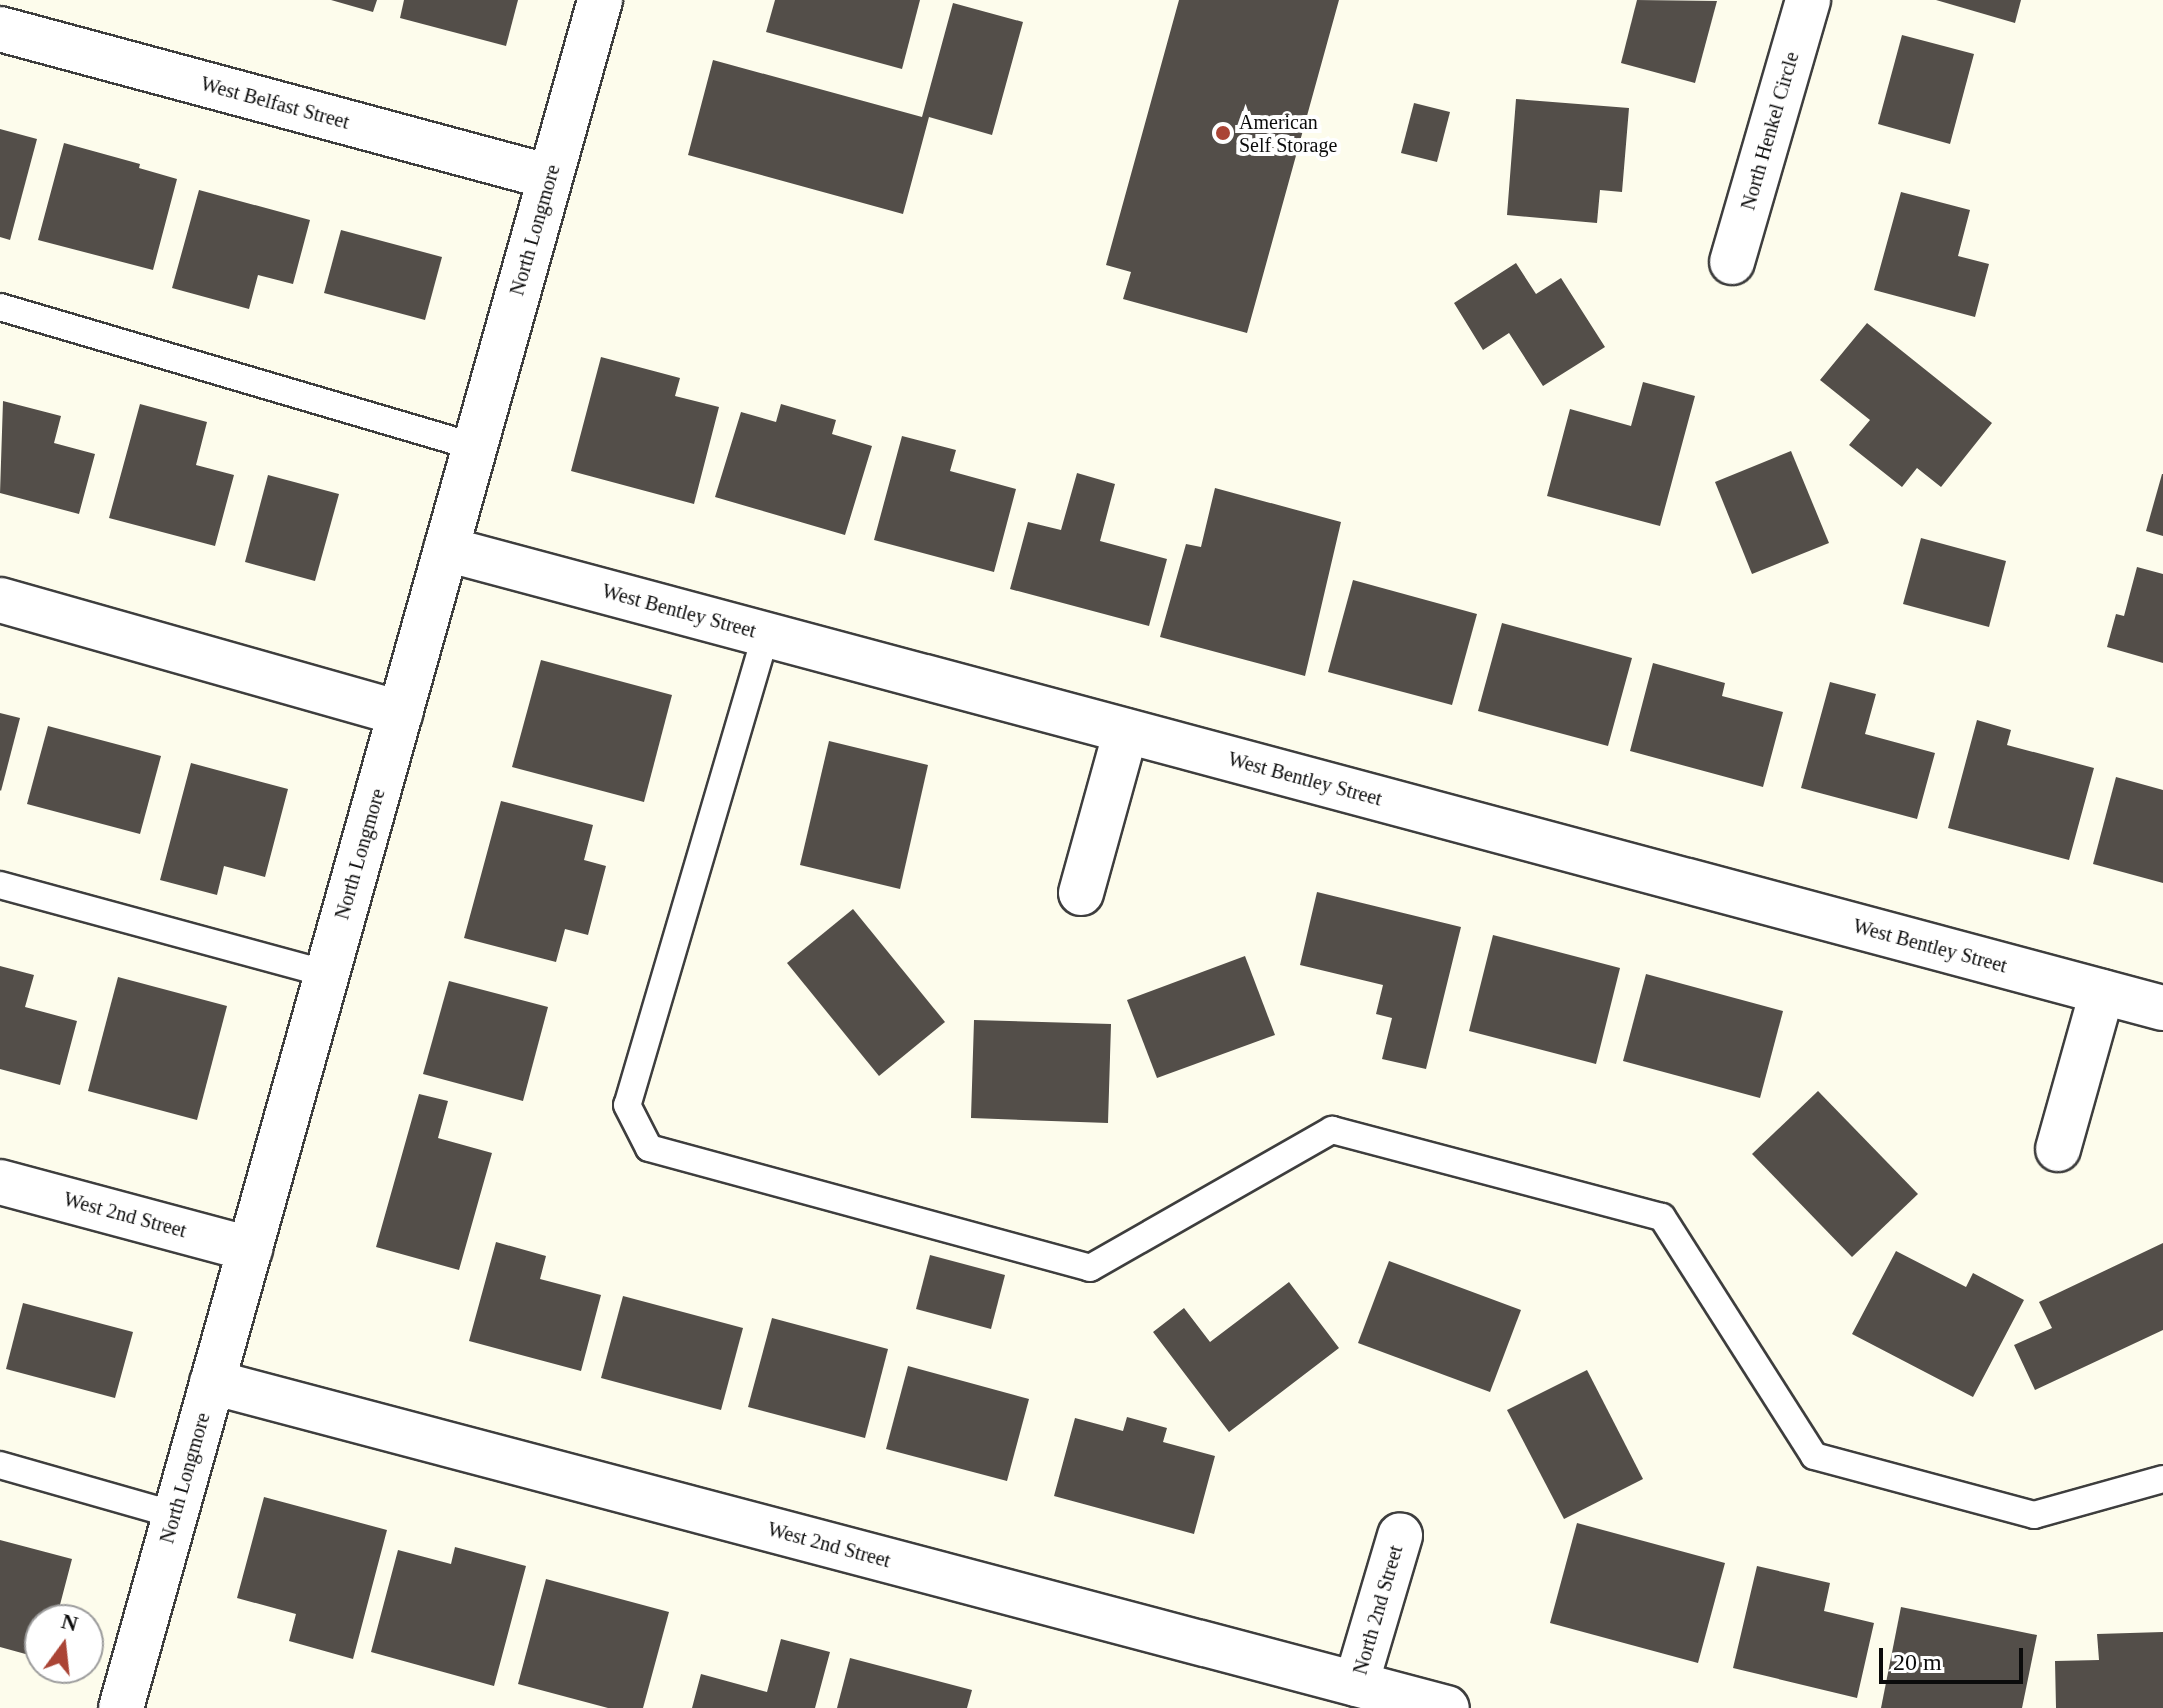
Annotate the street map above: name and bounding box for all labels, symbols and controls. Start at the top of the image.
street label: North Henkel Circle [1736,49,1804,213]
street label: West Belfast Street [198,72,352,134]
place label: American Self Storage [1239,110,1337,157]
marker: American Self Storage [1214,124,1232,142]
street label: North Longmore [505,162,565,298]
street label: West Bentley Street [599,579,759,643]
street label: West Bentley Street [1225,747,1385,811]
street label: North Longmore [330,786,390,922]
street label: West Bentley Street [1850,914,2010,978]
street label: West 2nd Street [61,1187,189,1243]
street label: North Longmore [155,1410,215,1546]
street label: West 2nd Street [765,1517,893,1573]
street label: North 2nd Street [1348,1543,1408,1677]
north arrow [24,1604,104,1684]
text: N [59,1608,81,1636]
scale bar [1883,1632,2027,1682]
text: 20 m [1893,1649,1942,1675]

